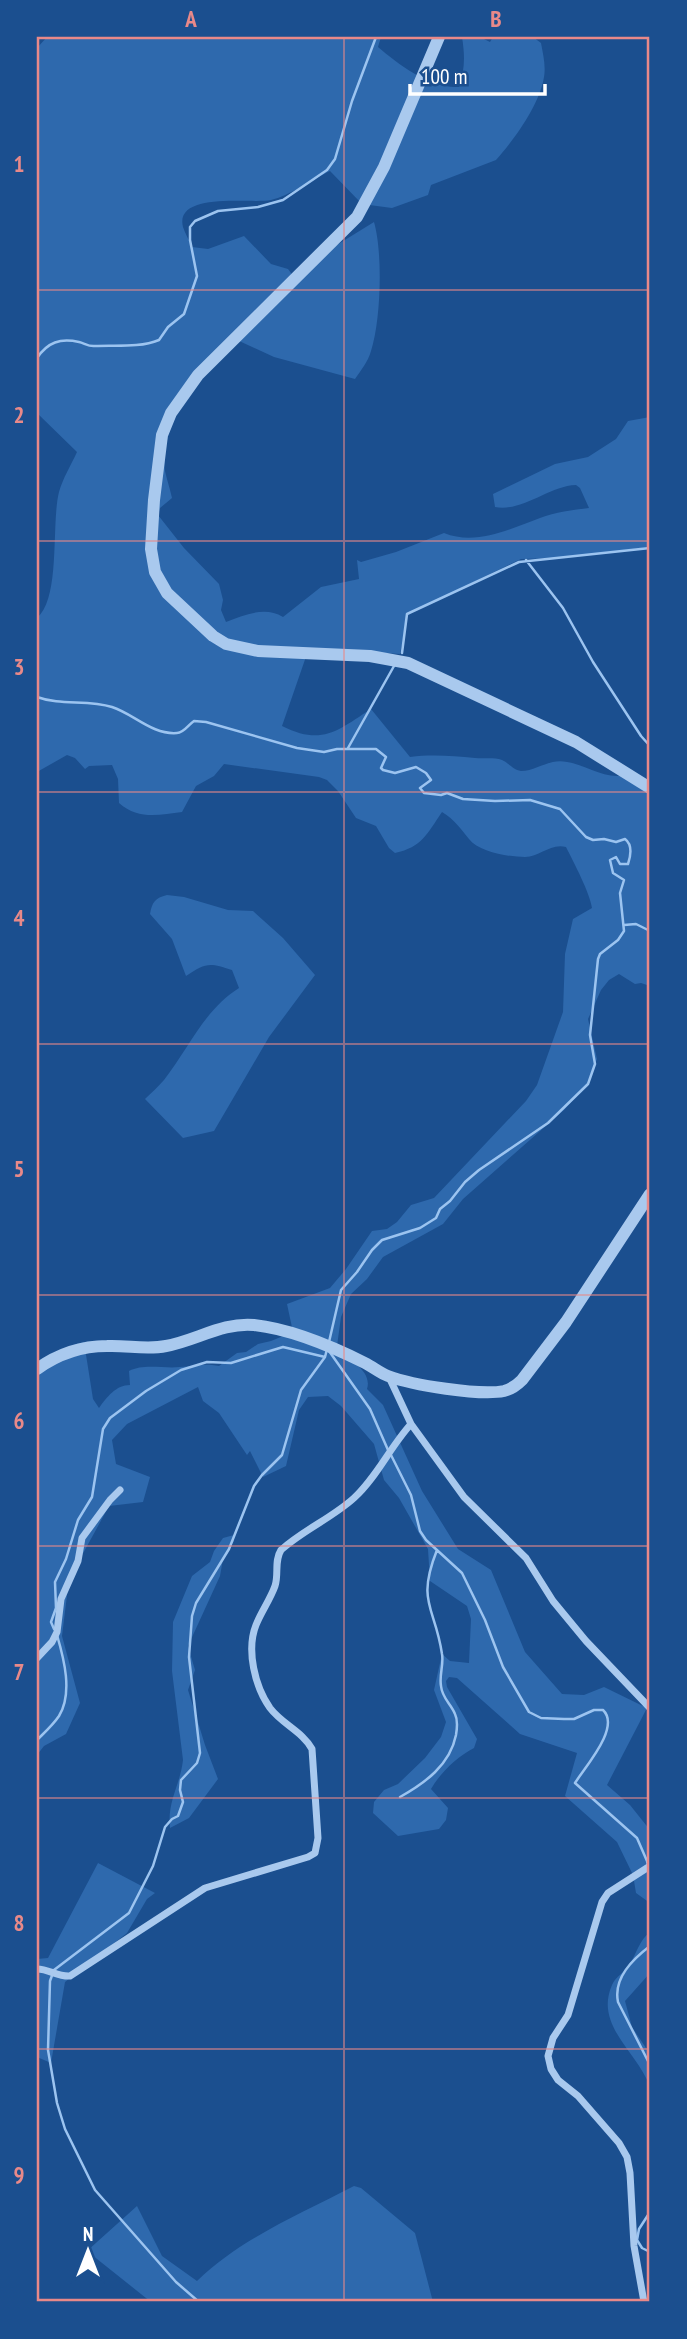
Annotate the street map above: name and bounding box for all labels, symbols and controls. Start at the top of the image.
text: A [184,4,197,33]
text: B [490,4,502,33]
scale bar [410,52,545,96]
text: 100 m [421,63,467,90]
text: 1 [14,149,25,178]
text: 2 [14,400,25,429]
text: 3 [14,652,25,681]
text: 4 [14,903,25,932]
text: 5 [14,1154,25,1183]
text: 6 [14,1406,25,1435]
text: 7 [14,1657,25,1686]
text: 8 [14,1908,25,1937]
text: 9 [14,2160,25,2189]
north arrow [52,2216,122,2286]
text: N [83,2222,93,2246]

